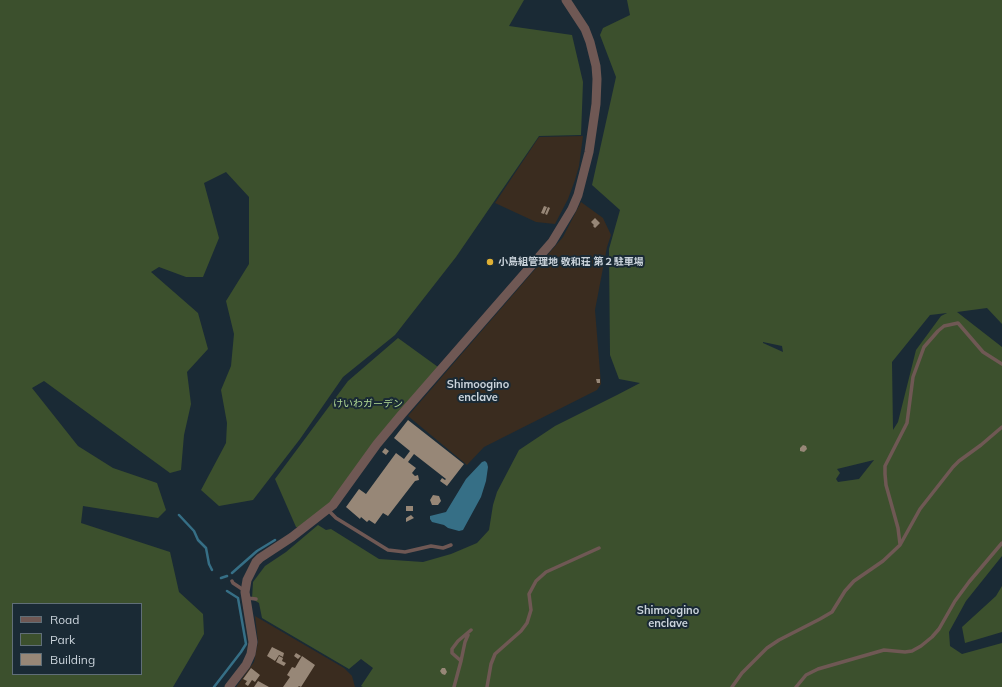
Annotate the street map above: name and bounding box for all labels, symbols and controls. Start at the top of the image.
place label: 小島組管理地 敬和荘 第２駐車場 [498,256,643,268]
marker: 小島組管理地 敬和荘 第２駐車場 [485,257,495,267]
district label: Shimoogino enclave [447,378,509,404]
park label: けいわガーデン [333,398,403,410]
legend [12,603,142,675]
district label: Shimoogino enclave [637,604,699,630]
text: Road [50,612,79,627]
text: Park [50,632,75,647]
text: Building [50,652,95,667]

